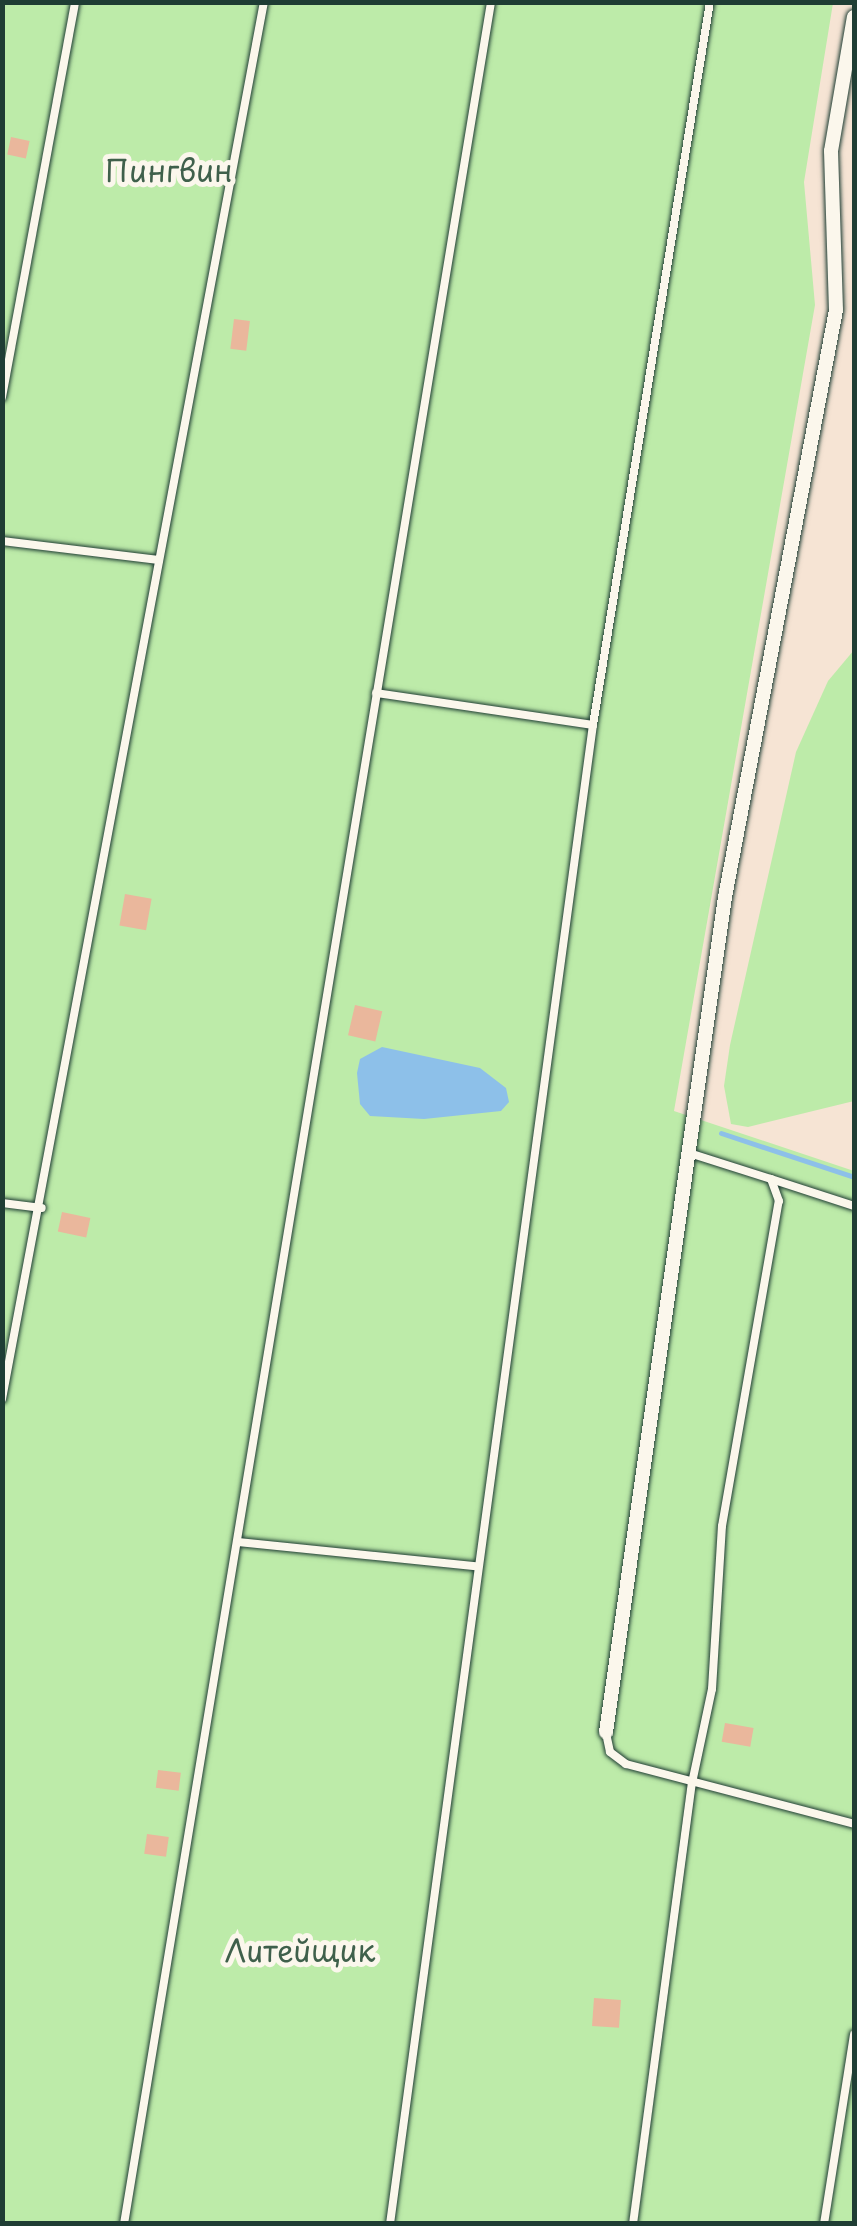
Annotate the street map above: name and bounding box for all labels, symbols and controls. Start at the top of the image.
park label: Пингвин [105,152,233,188]
park label: Литейщик [225,1932,375,1968]

